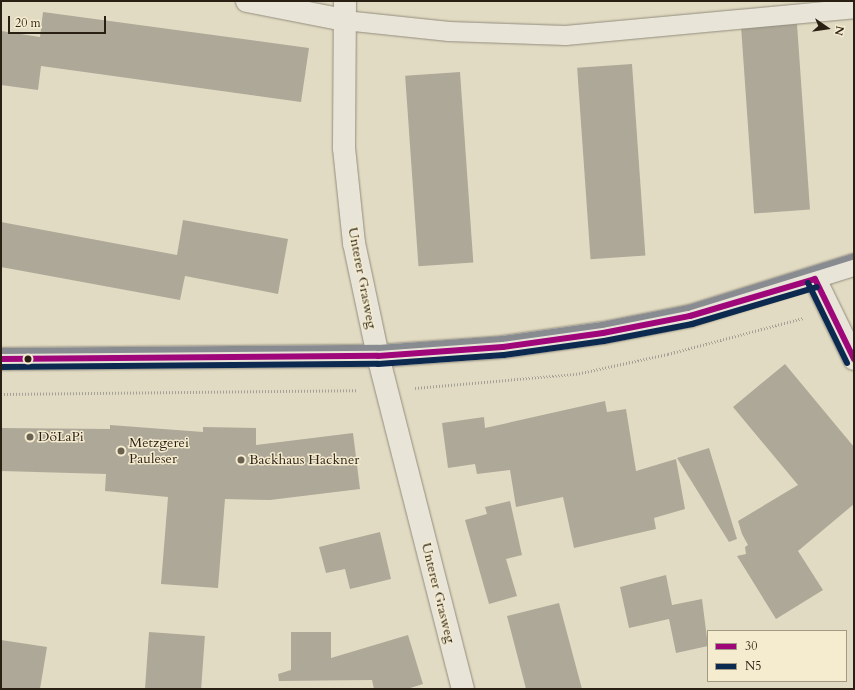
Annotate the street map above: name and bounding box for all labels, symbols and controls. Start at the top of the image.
scale bar [10,8,108,34]
north arrow [807,8,847,48]
text: 20 m [15,15,41,31]
text: N [831,24,848,37]
street label: Unterer Grasweg [344,226,380,330]
unlabelled marker [23,354,33,364]
place label: DöLaPi [38,429,84,445]
marker: DöLaPi [25,432,35,442]
place label: Metzgerei Pauleser [129,435,189,468]
marker: Metzgerei Pauleser [116,446,126,456]
place label: Backhaus Hackner [249,452,359,468]
marker: Backhaus Hackner [236,455,246,465]
street label: Unterer Grasweg [417,541,459,645]
legend [707,630,847,682]
text: 30 [745,638,757,654]
text: N5 [745,658,761,674]

